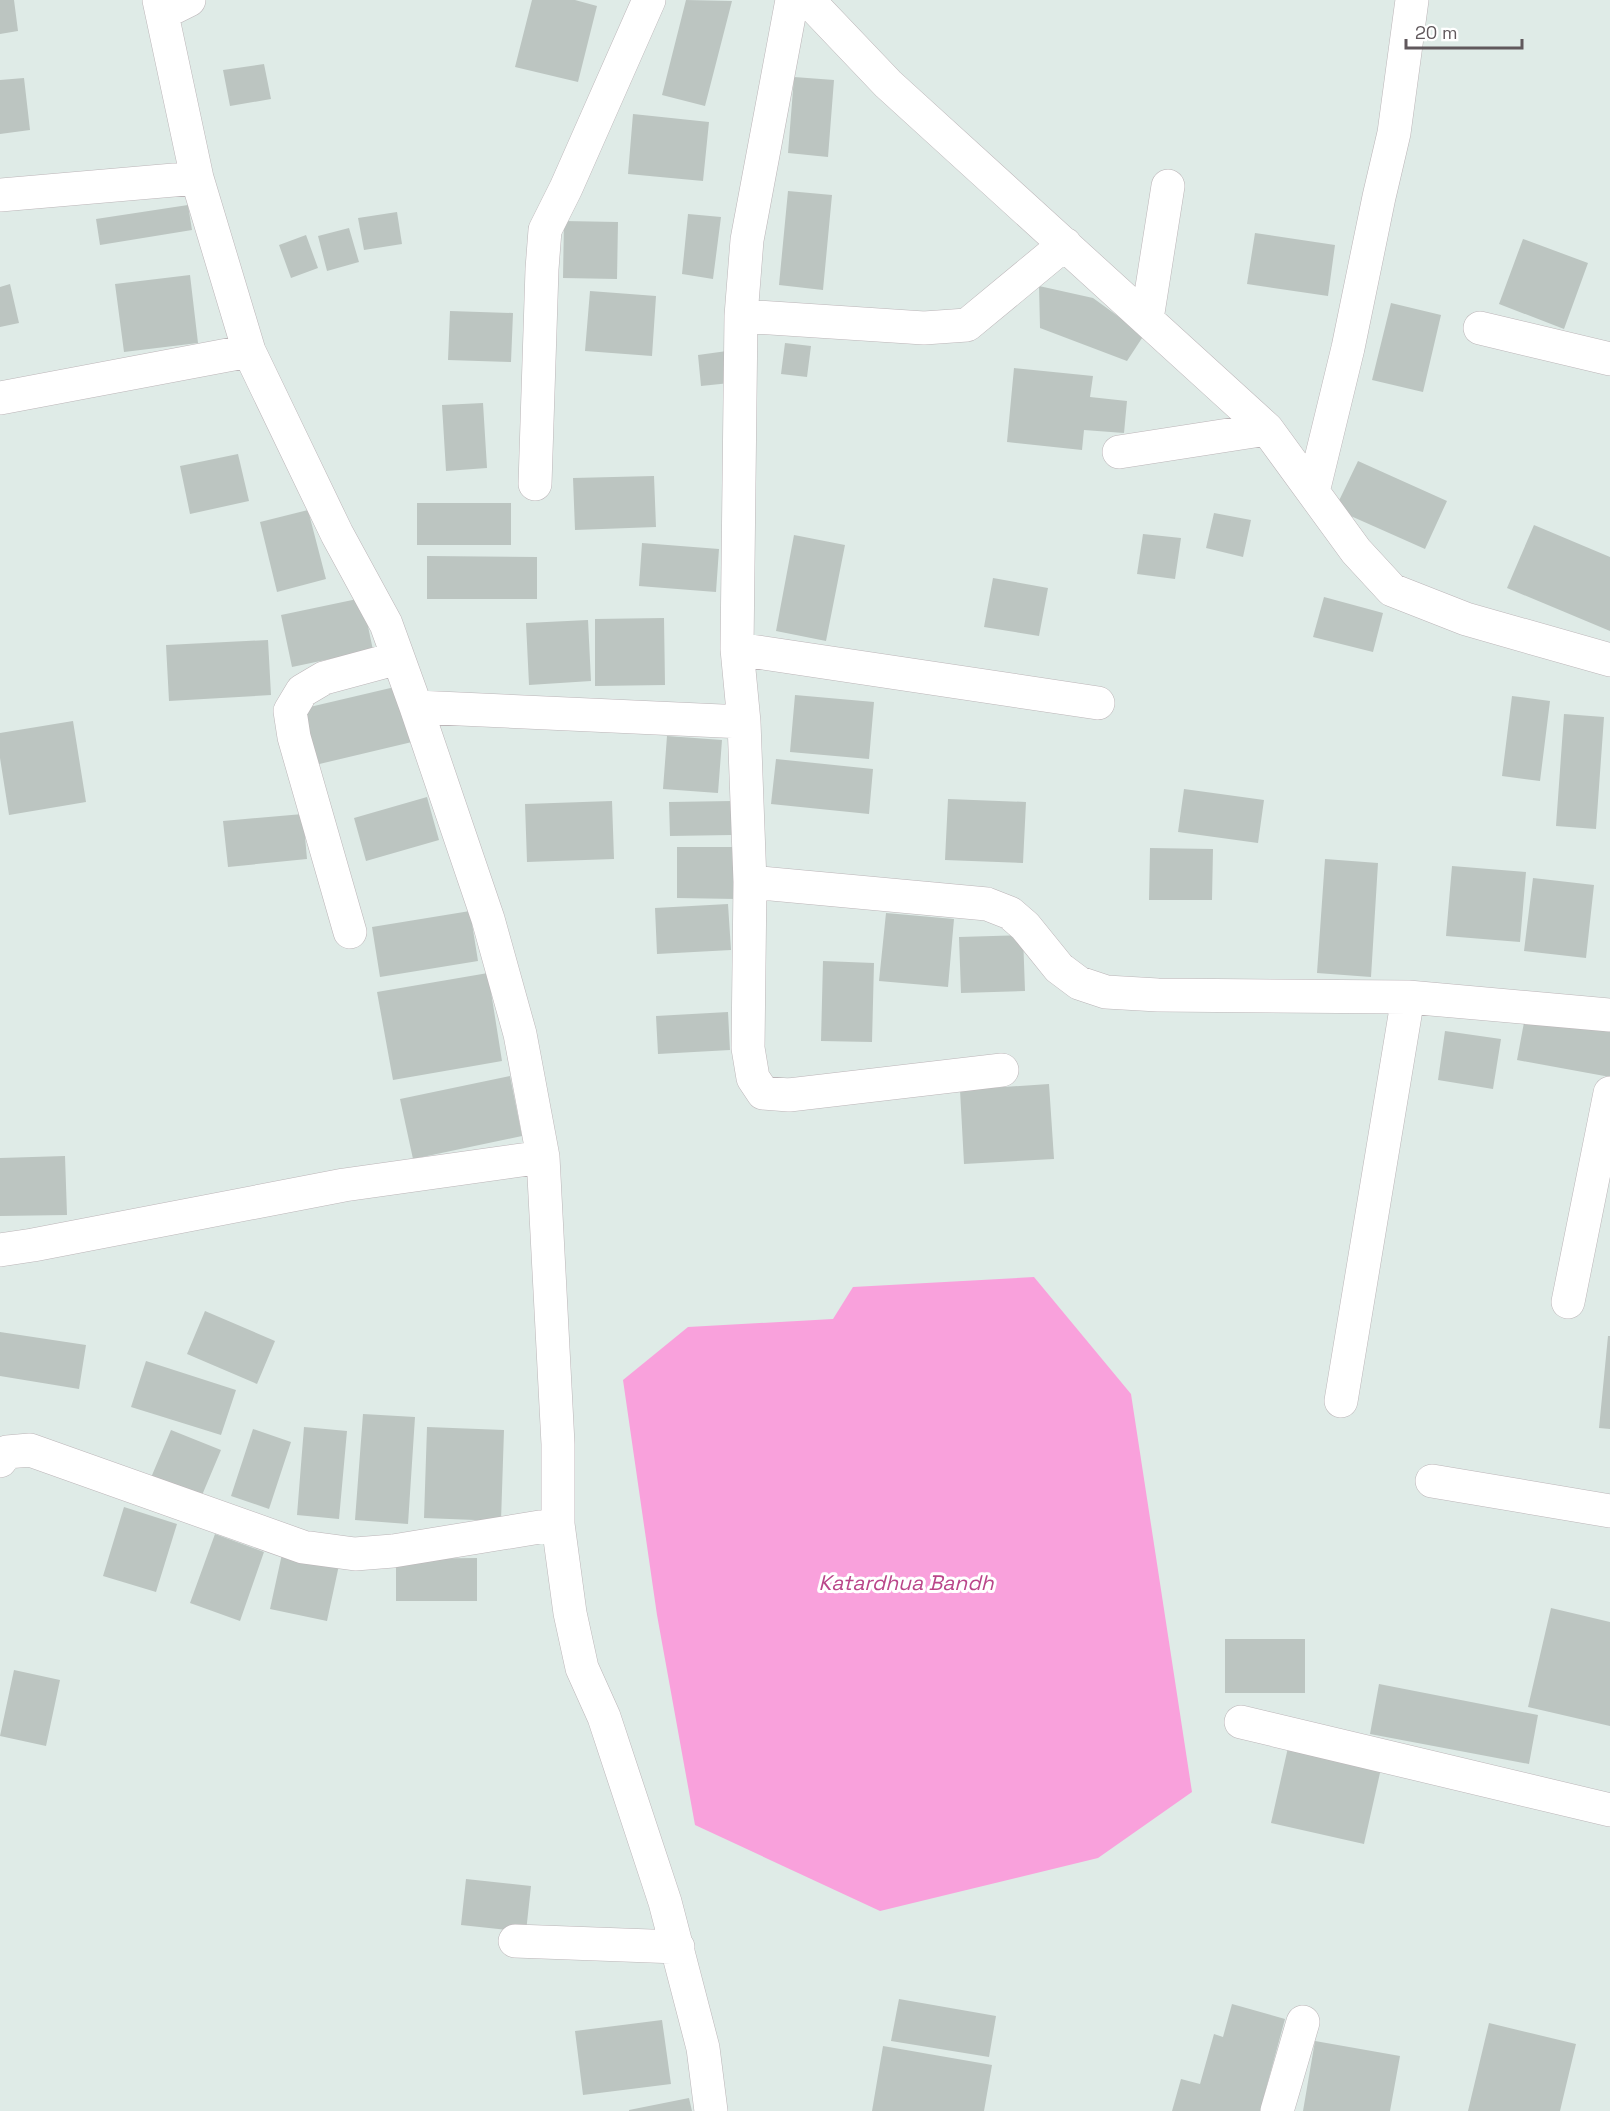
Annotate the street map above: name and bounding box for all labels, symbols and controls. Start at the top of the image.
scale bar [1406,12,1522,50]
text: 20 m [1415,21,1458,44]
water label: Katardhua Bandh [818,1569,995,1596]

